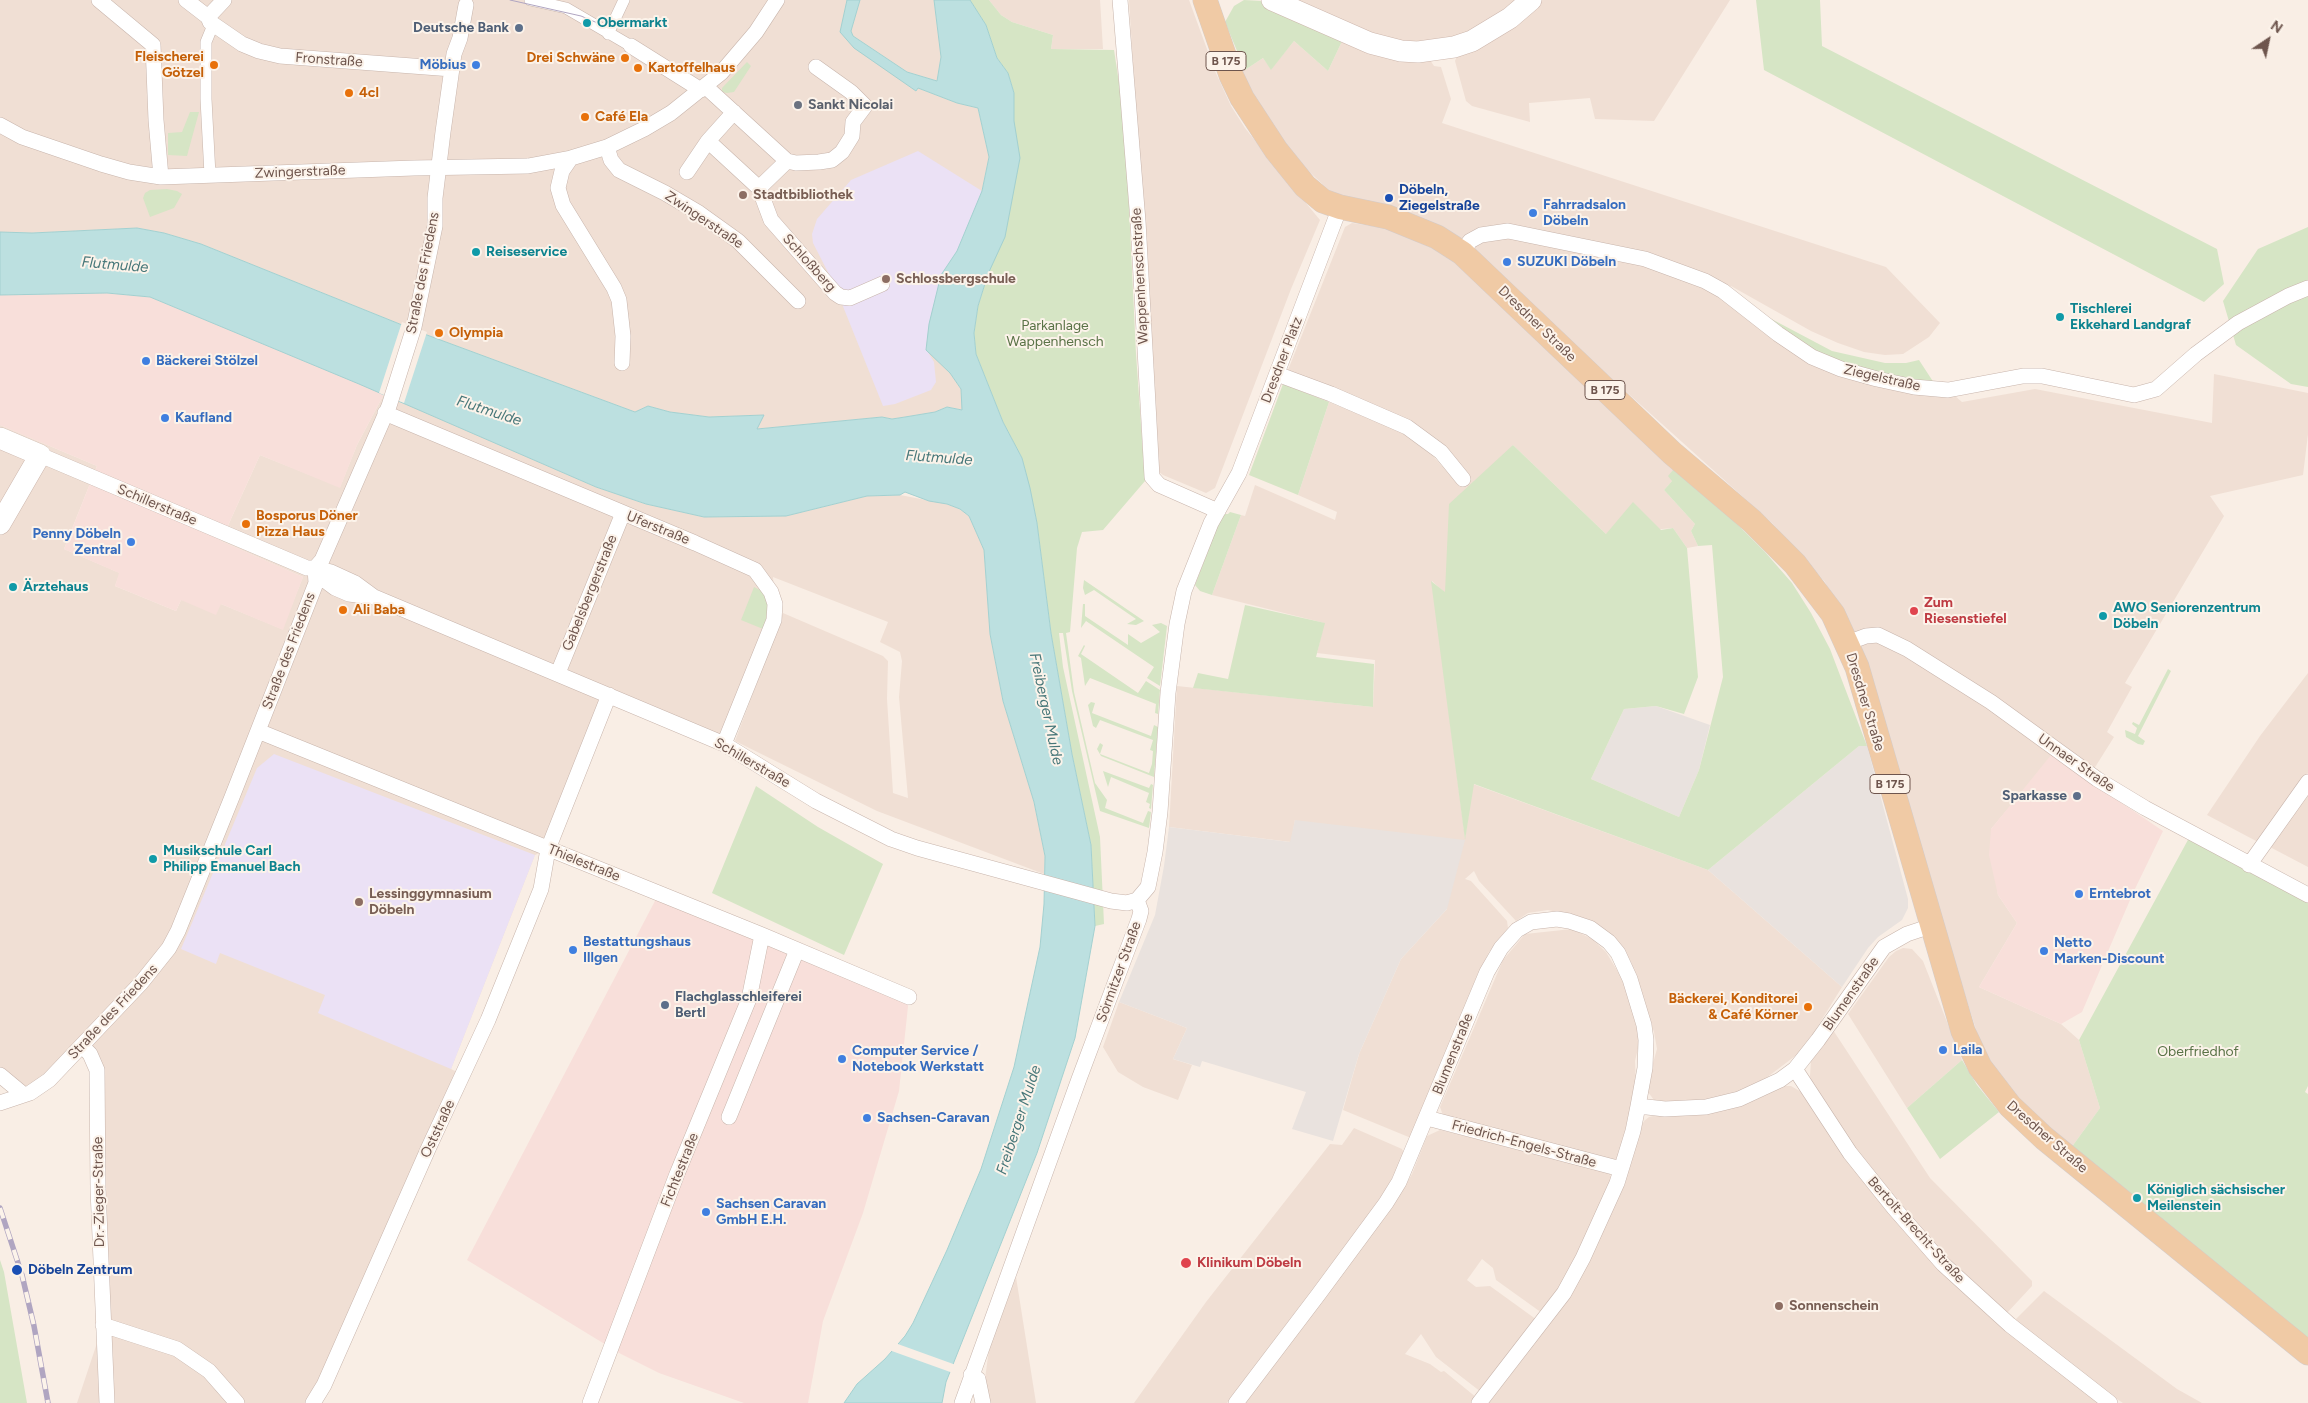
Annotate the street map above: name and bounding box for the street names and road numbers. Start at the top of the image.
street label: Fronstraße [295,49,363,71]
road number: B 175 [1206,51,1246,70]
street label: Zwingerstraße [254,162,346,182]
street label: Zwingerstraße [662,188,746,252]
street label: Wappenhenschstraße [1128,207,1152,345]
street label: Straße des Friedens [403,211,443,335]
street label: Schloßberg [779,231,839,295]
street label: Dresdner Straße [1495,283,1579,365]
street label: Dresdner Platz [1258,315,1306,405]
street label: Ziegelstraße [1842,361,1922,395]
road number: B 175 [1585,380,1625,400]
street label: Schillerstraße [115,481,199,529]
street label: Uferstraße [624,508,692,548]
street label: Gabelsbergerstraße [559,533,621,653]
street label: Straße des Friedens [259,590,319,712]
street label: Dresdner Straße [1842,651,1888,753]
street label: Unnaer Straße [2034,730,2118,796]
street label: Schillerstraße [711,734,793,792]
road number: B 175 [1870,774,1910,794]
street label: Thielestraße [545,841,623,885]
street label: Sörmitzer Straße [1093,919,1145,1025]
street label: Blumenstraße [1819,954,1883,1034]
street label: Straße des Friedens [65,961,161,1063]
street label: Blumenstraße [1429,1011,1477,1097]
street label: Oststraße [417,1097,459,1161]
street label: Dresdner Straße [2003,1097,2091,1177]
street label: Friedrich-Engels-Straße [1450,1117,1598,1171]
street label: Fichtestraße [658,1131,702,1209]
street label: Dr.-Zieger-Straße [90,1137,108,1247]
street label: Bertolt-Brecht-Straße [1864,1173,1968,1287]

